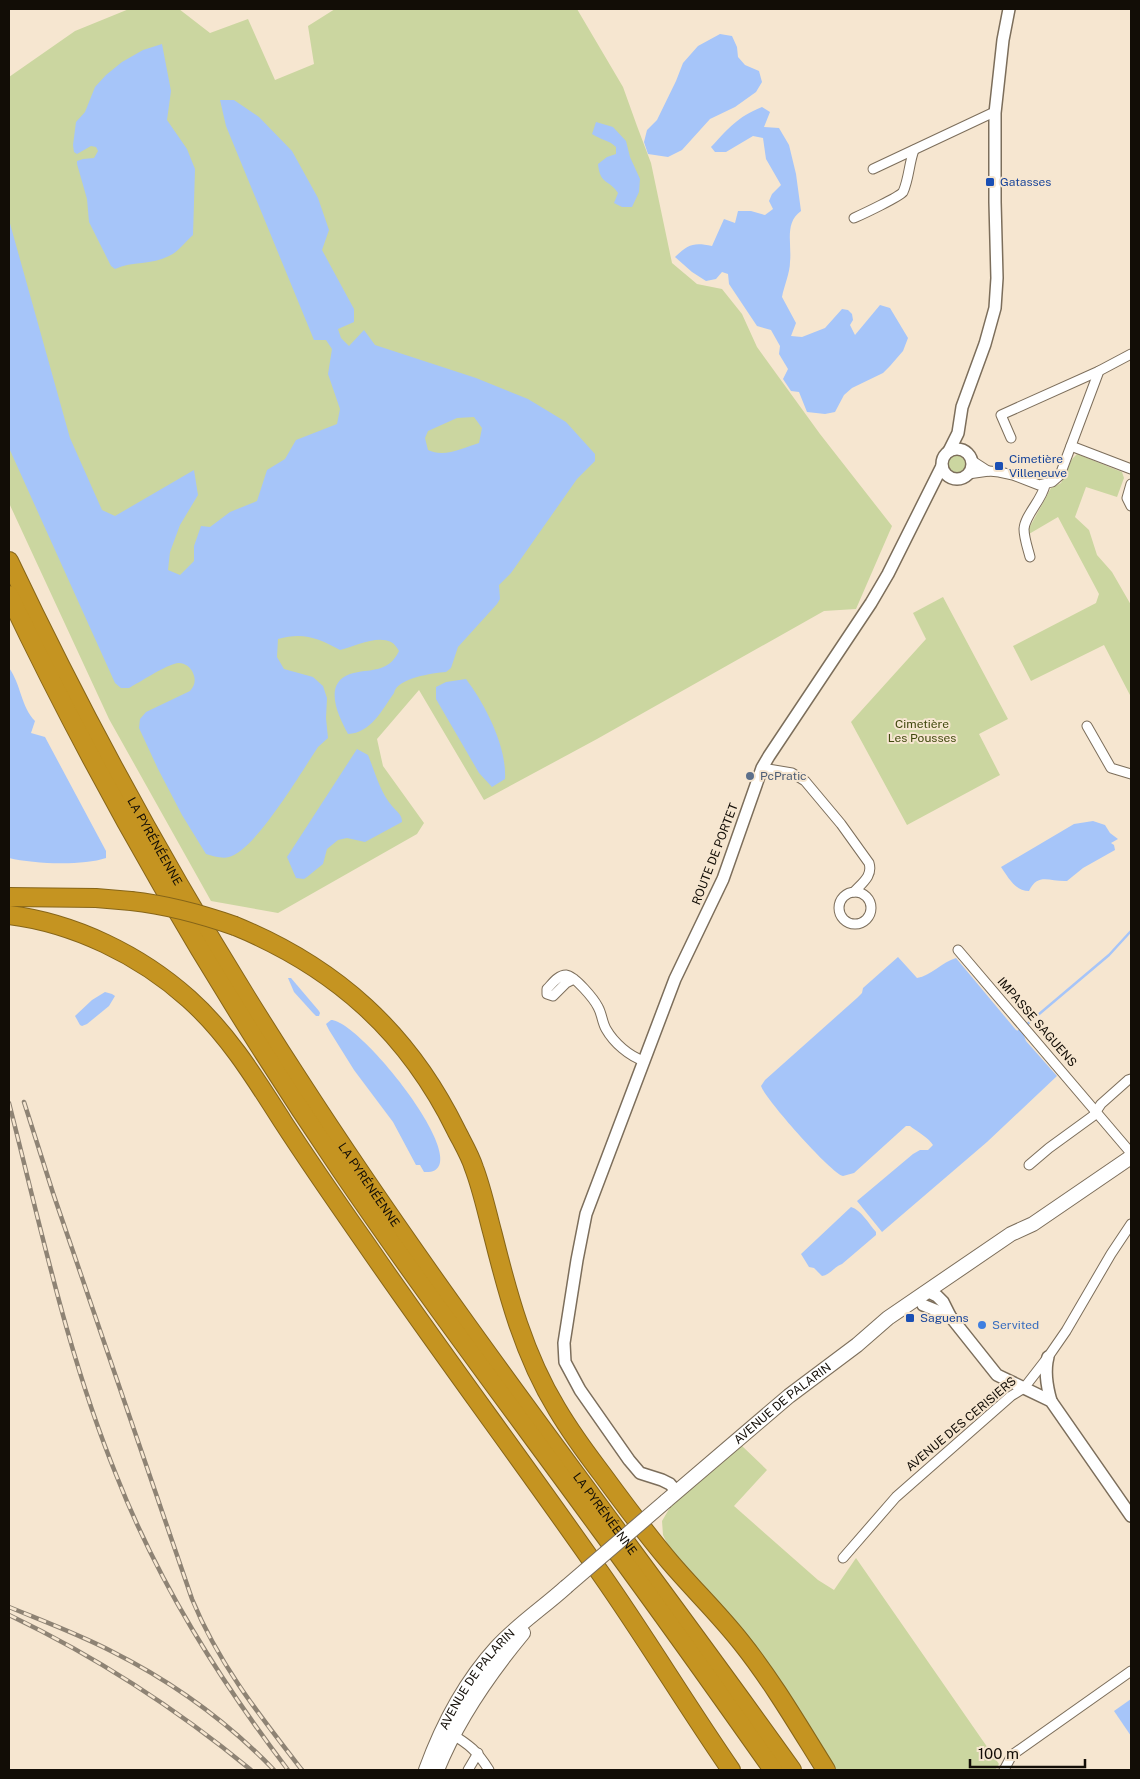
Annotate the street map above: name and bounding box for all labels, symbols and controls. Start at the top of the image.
place label: Gatasses [1000,175,1051,189]
marker: Gatasses [984,176,996,188]
place label: Cimetière Villeneuve [1009,452,1067,480]
marker: Cimetière Villeneuve [993,460,1005,472]
park label: Cimetière Les Pousses [888,717,956,745]
place label: PcPratic [760,769,807,783]
marker: PcPratic [744,770,756,782]
street label: LA PYRÉNÉENNE [124,795,185,888]
street label: ROUTE DE PORTET [689,801,741,907]
street label: IMPASSE SAGUENS [994,975,1080,1069]
street label: LA PYRÉNÉENNE [335,1140,402,1230]
place label: Saguens [920,1311,969,1325]
marker: Saguens [904,1312,916,1324]
place label: Servited [992,1318,1039,1332]
marker: Servited [976,1319,988,1331]
street label: AVENUE DE PALARIN [731,1360,834,1447]
street label: AVENUE DES CERISIERS [903,1374,1019,1474]
street label: LA PYRÉNÉENNE [570,1470,640,1558]
street label: AVENUE DE PALARIN [437,1626,518,1732]
scale bar [970,1736,1085,1768]
text: 100 m [978,1745,1019,1762]

